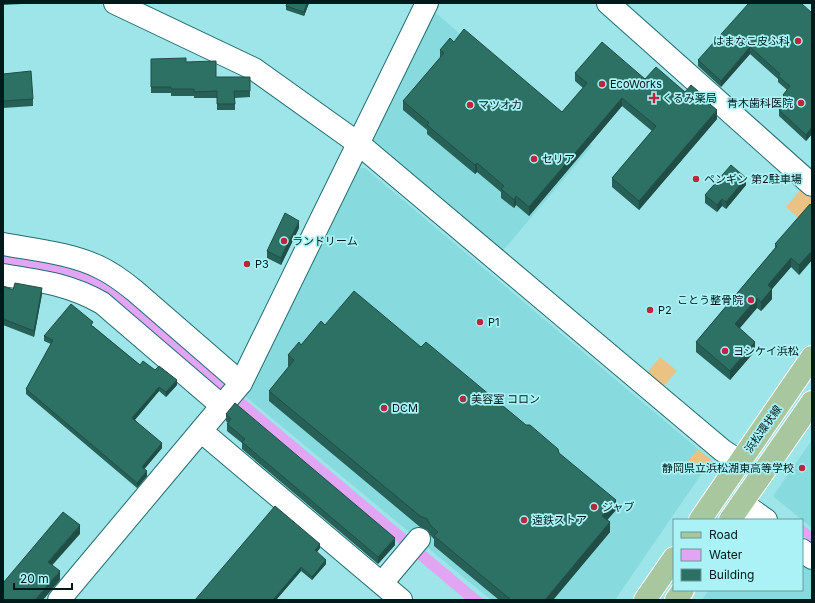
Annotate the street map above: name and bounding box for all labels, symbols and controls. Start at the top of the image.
place label: はまなこ皮ふ科 [713,34,790,48]
marker: はまなこ皮ふ科 [793,36,803,46]
place label: EcoWorks [610,77,662,91]
marker: EcoWorks [597,79,607,89]
place label: くるみ薬局 [662,91,717,105]
marker: くるみ薬局 [649,93,659,103]
place label: 青木歯科医院 [727,96,793,110]
place label: マツオカ [478,98,522,112]
marker: 青木歯科医院 [796,98,806,108]
marker: マツオカ [465,100,475,110]
place label: セリア [542,152,575,166]
marker: セリア [529,154,539,164]
place label: ペンギン 第2駐車場 [704,172,802,186]
marker: ペンギン 第2駐車場 [691,174,701,184]
place label: ランドリーム [292,234,358,248]
marker: ランドリーム [279,236,289,246]
place label: P3 [255,257,269,271]
marker: P3 [242,259,252,269]
place label: ことう整骨院 [677,293,743,307]
marker: ことう整骨院 [746,295,756,305]
place label: P2 [658,303,672,317]
marker: P2 [645,305,655,315]
place label: P1 [488,315,500,329]
marker: P1 [475,317,485,327]
place label: ヨシケイ浜松 [733,344,799,358]
marker: ヨシケイ浜松 [720,346,730,356]
place label: 美容室 コロン [471,392,540,406]
marker: 美容室 コロン [458,394,468,404]
place label: DCM [392,401,418,415]
street label: 浜松環状線 [741,402,785,456]
marker: DCM [379,403,389,413]
place label: 静岡県立浜松湖東高等学校 [662,461,794,475]
marker: 静岡県立浜松湖東高等学校 [797,463,807,473]
place label: ジャブ [602,500,634,514]
marker: ジャブ [589,502,599,512]
place label: 遠鉄ストア [532,513,587,527]
marker: 遠鉄ストア [519,515,529,525]
legend [673,519,803,591]
text: Road [709,527,738,542]
text: Water [709,547,743,562]
scale bar [14,565,72,591]
text: Building [709,567,754,582]
text: 20 m [20,571,49,586]

